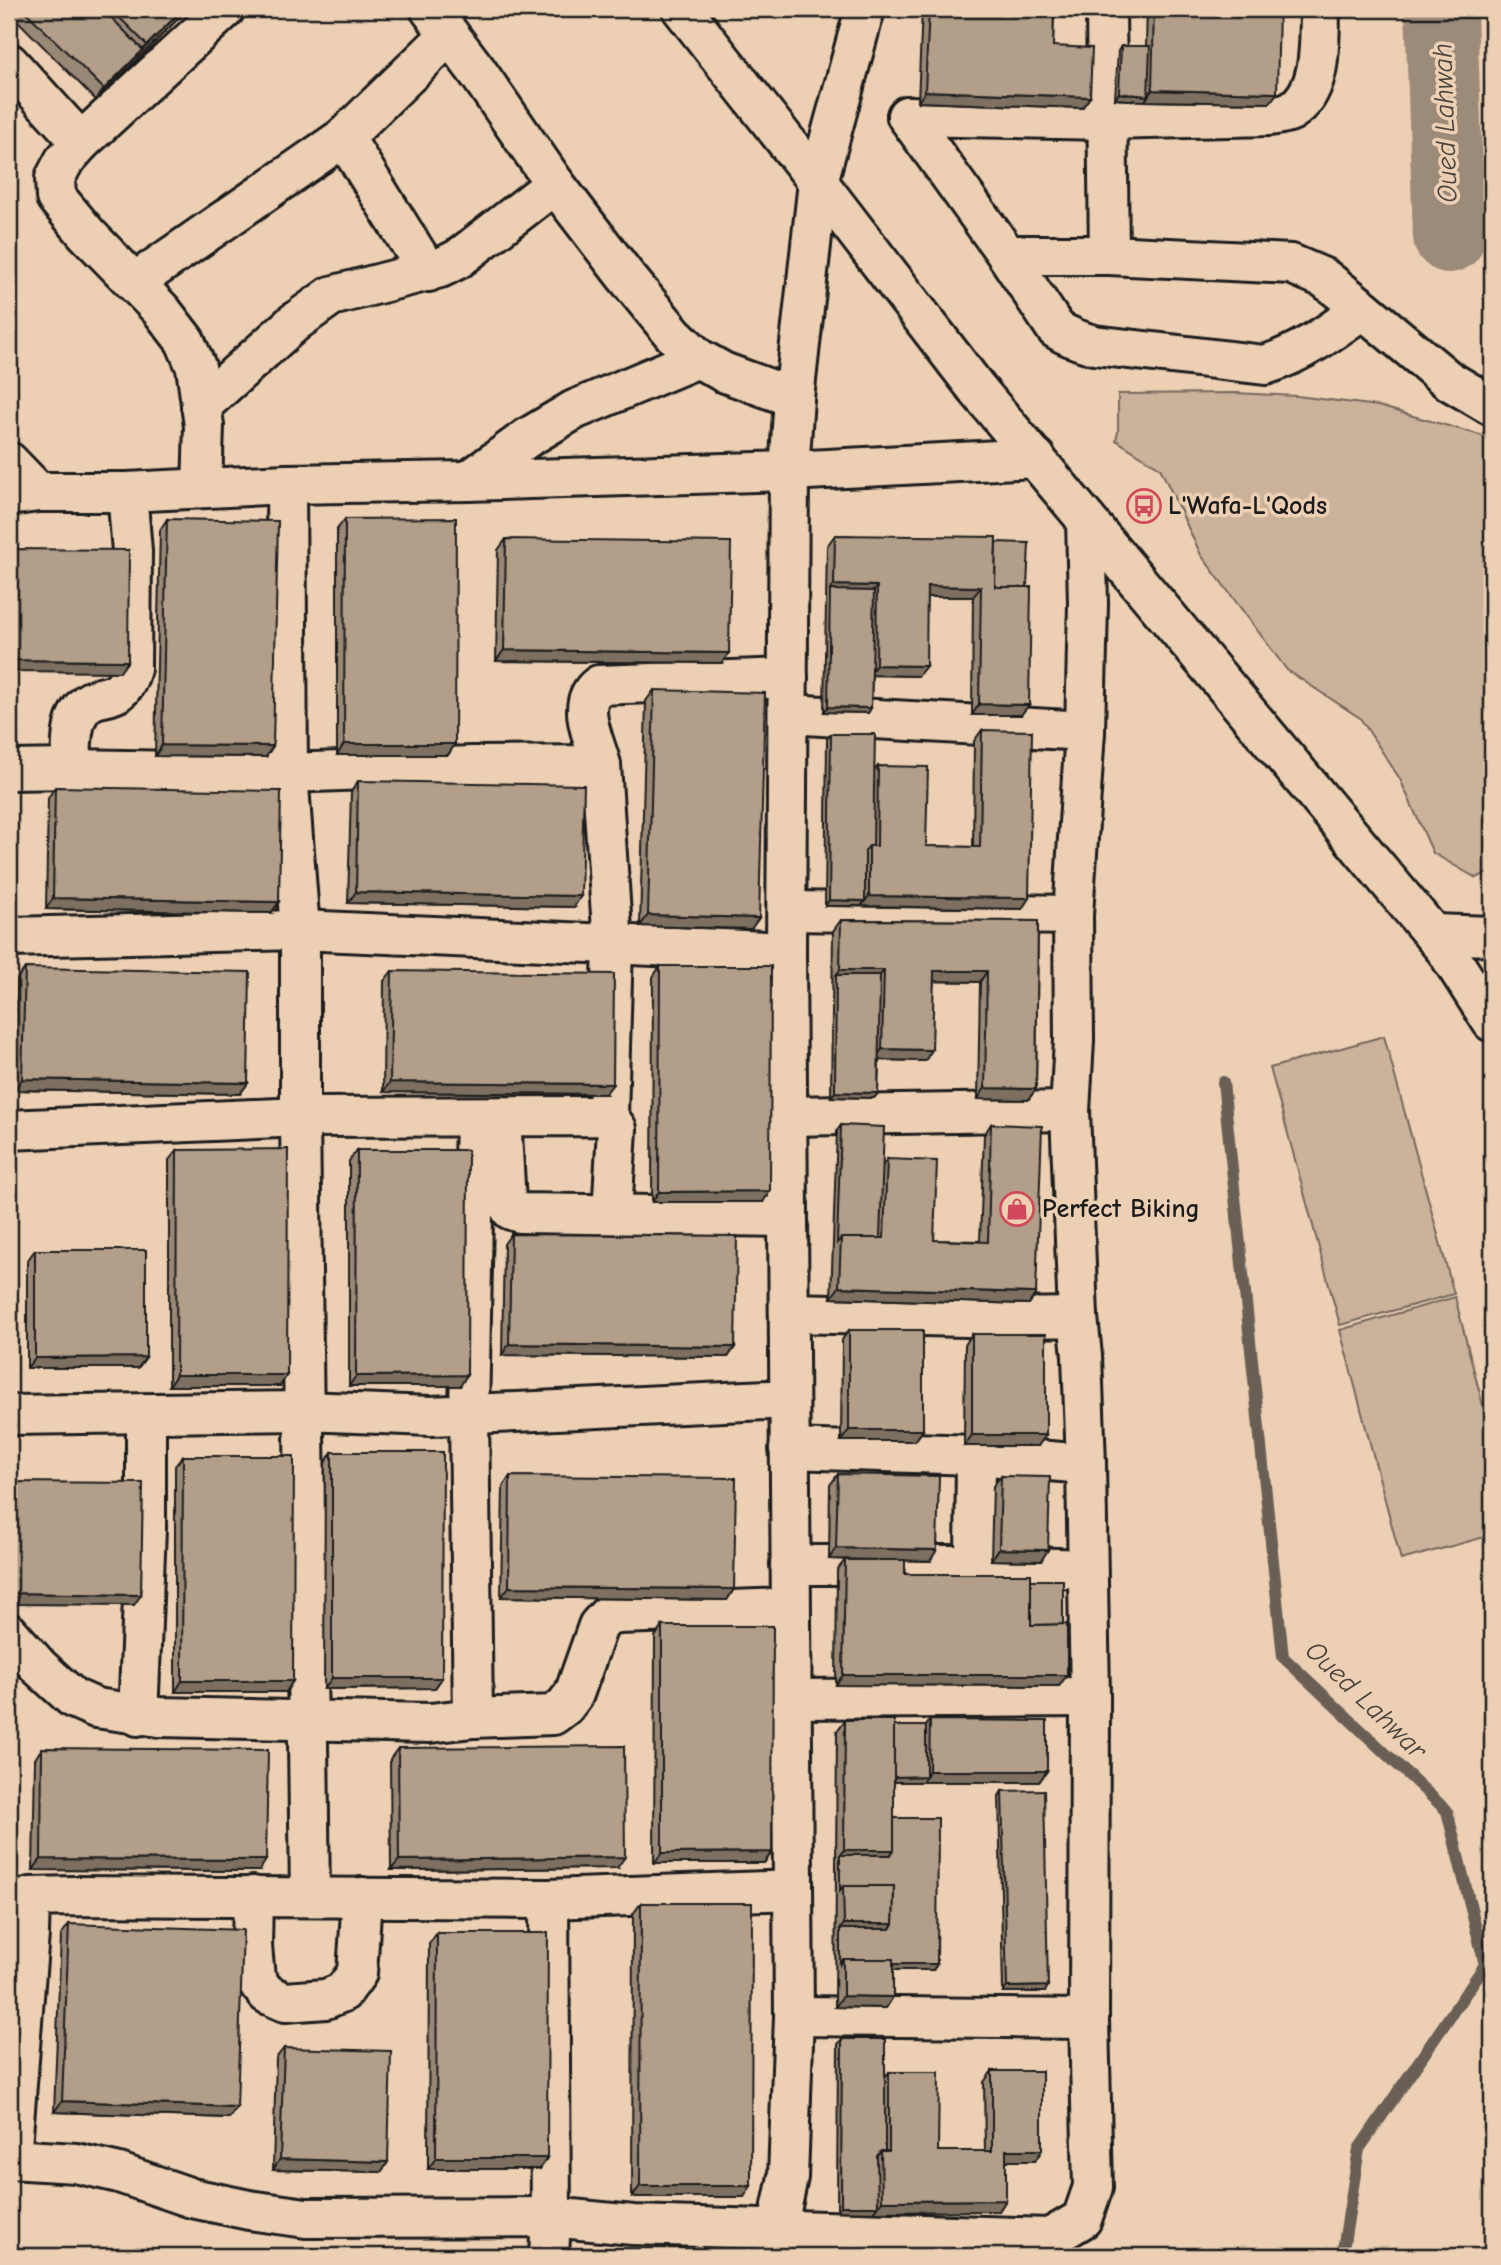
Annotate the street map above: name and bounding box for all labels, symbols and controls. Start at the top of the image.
water label: Oued Lahwah [1426,43,1464,203]
bus stop icon: L'Wafa-L'Qods [1125,487,1163,525]
place label: L'Wafa-L'Qods [1168,491,1327,521]
shop icon: Perfect Biking [998,1190,1036,1228]
place label: Perfect Biking [1042,1194,1200,1224]
water label: Oued Lahwar [1299,1634,1435,1767]

